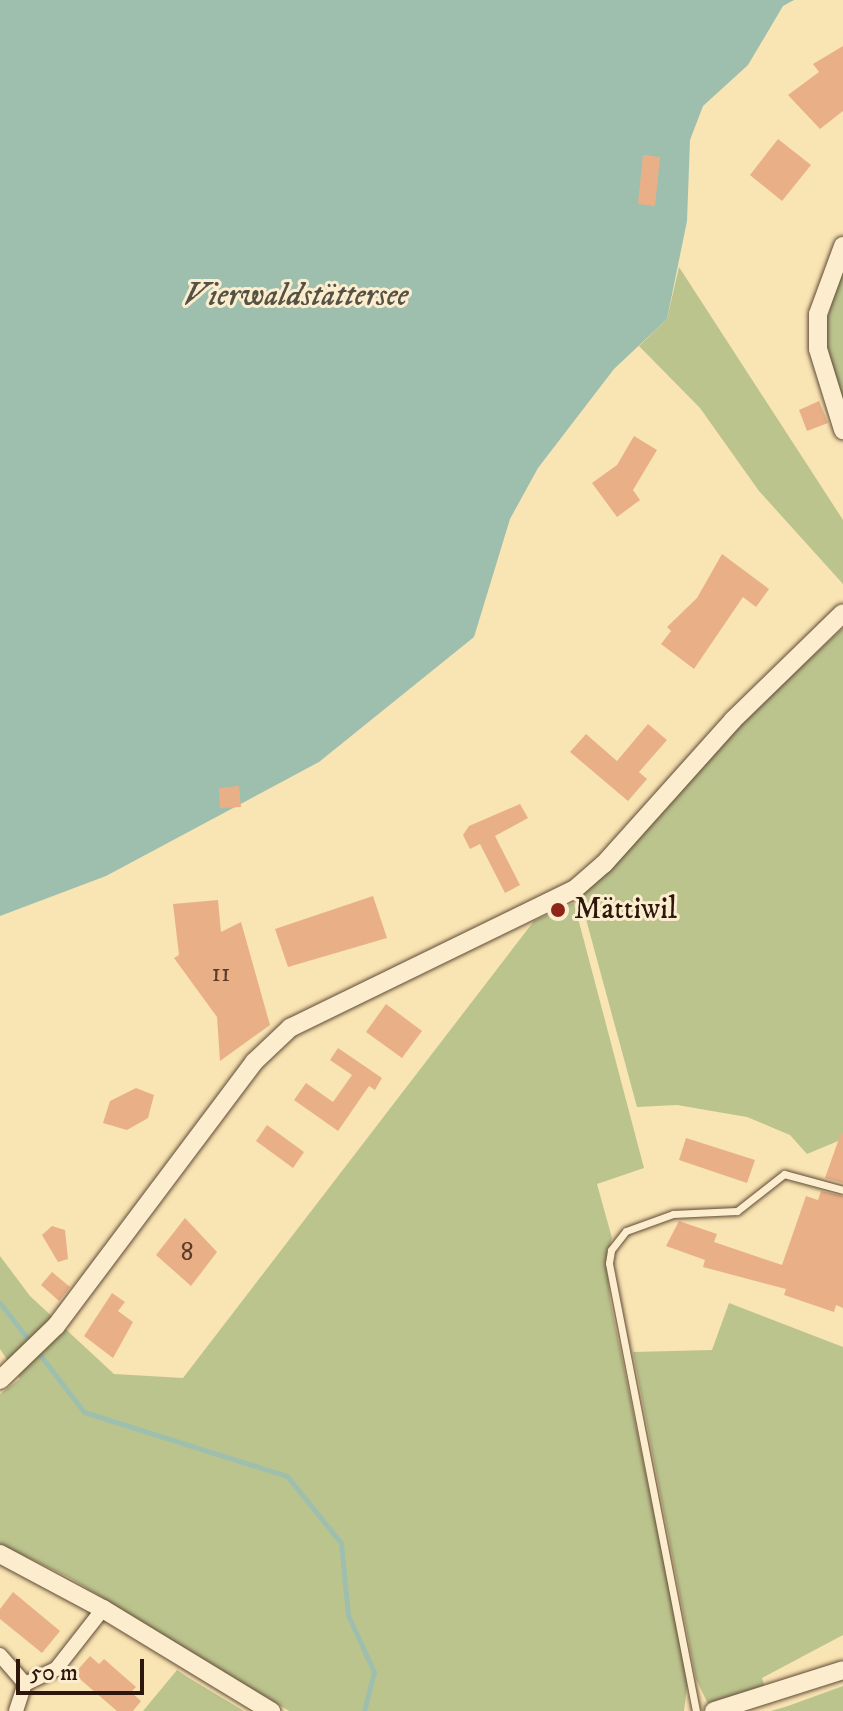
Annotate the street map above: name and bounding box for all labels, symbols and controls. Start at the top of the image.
water label: Vierwaldstättersee [184,277,408,315]
place label: Mättiwil [574,892,677,928]
marker: Mättiwil [549,901,567,919]
house number: 11 [211,958,231,990]
house number: 8 [180,1237,194,1269]
scale bar [20,1643,148,1693]
text: 50 m [30,1658,78,1688]

